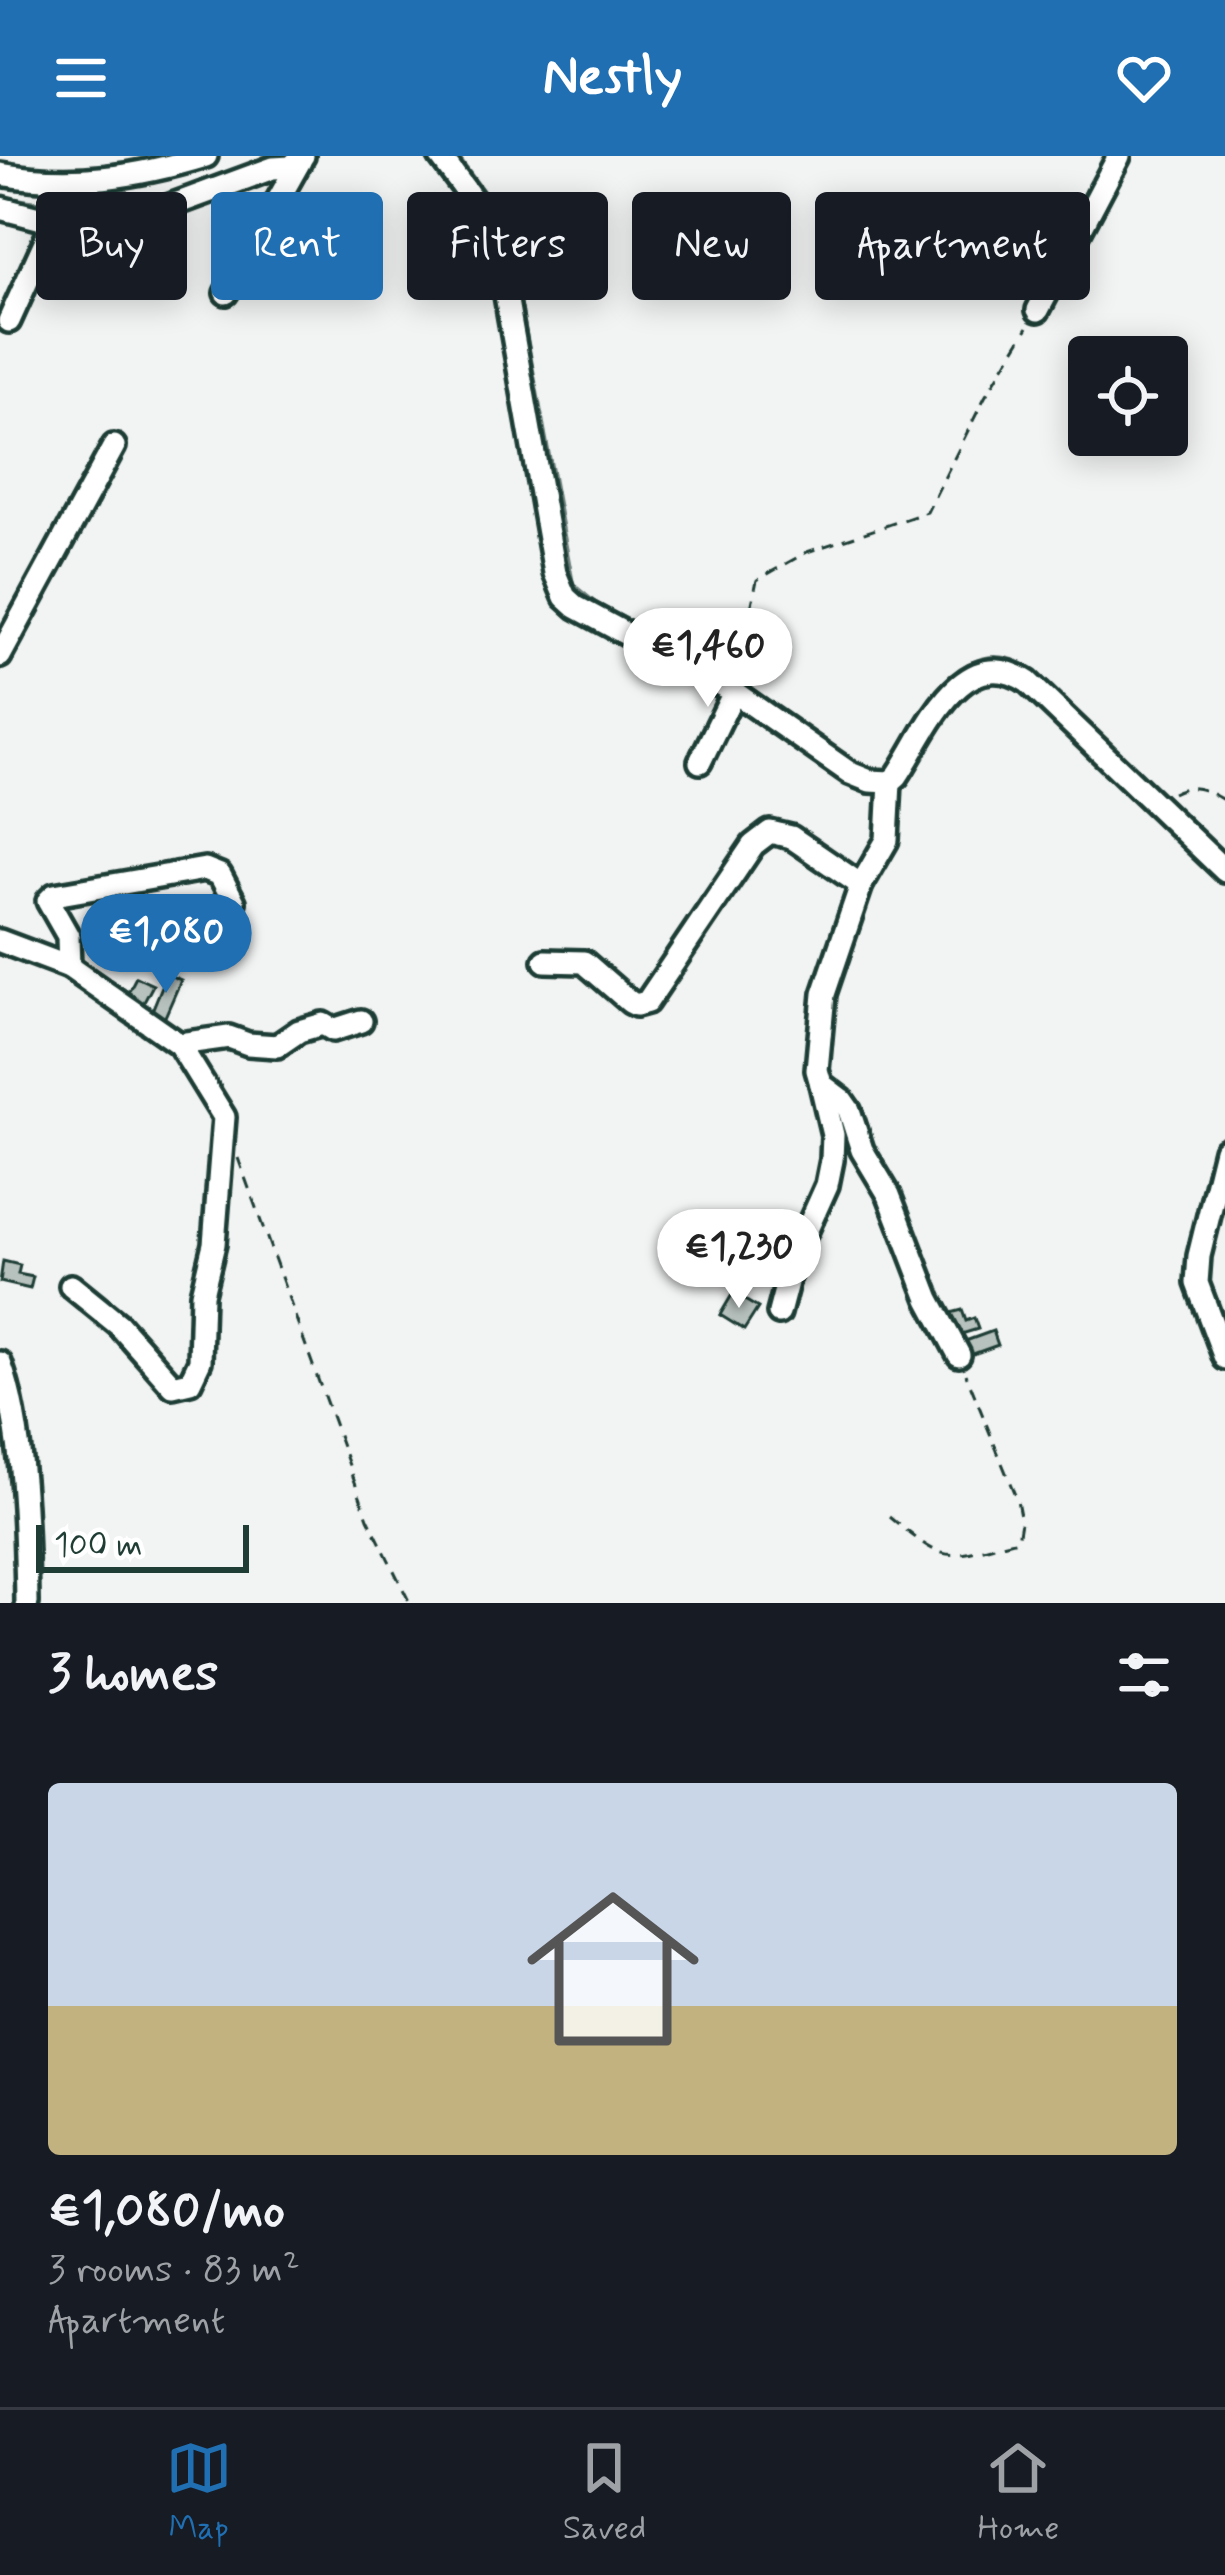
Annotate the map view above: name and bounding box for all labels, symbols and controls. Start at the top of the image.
text: Nestly [543,43,682,114]
icon: menu [48,45,114,111]
icon: heart [1111,45,1177,111]
chip: Buy [36,192,187,300]
chip: Rent [211,192,383,300]
chip: Filters [407,192,608,300]
chip: New [632,192,791,300]
chip: Apartment [815,192,1090,300]
map controls [1068,336,1188,456]
button: locate [1068,336,1188,456]
pin: €1,460 [610,608,806,710]
text: €1,460 [650,621,766,672]
pin: €1,080 [68,894,264,996]
text: €1,080 [108,907,224,958]
pin: €1,230 [641,1209,837,1311]
text: €1,230 [684,1222,794,1273]
scale bar [36,1519,249,1572]
text: 100 m [54,1524,143,1568]
text: 3 homes [48,1642,218,1708]
icon: filters [1111,1642,1177,1708]
icon: home [505,1861,721,2077]
text: €1,080/mo [48,2179,285,2245]
text: 3 rooms · 83 m² [48,2245,300,2296]
text: Apartment [48,2296,225,2347]
tab: Map [166,2435,232,2551]
tab: Saved [563,2435,646,2551]
tab: Home [977,2435,1059,2551]

